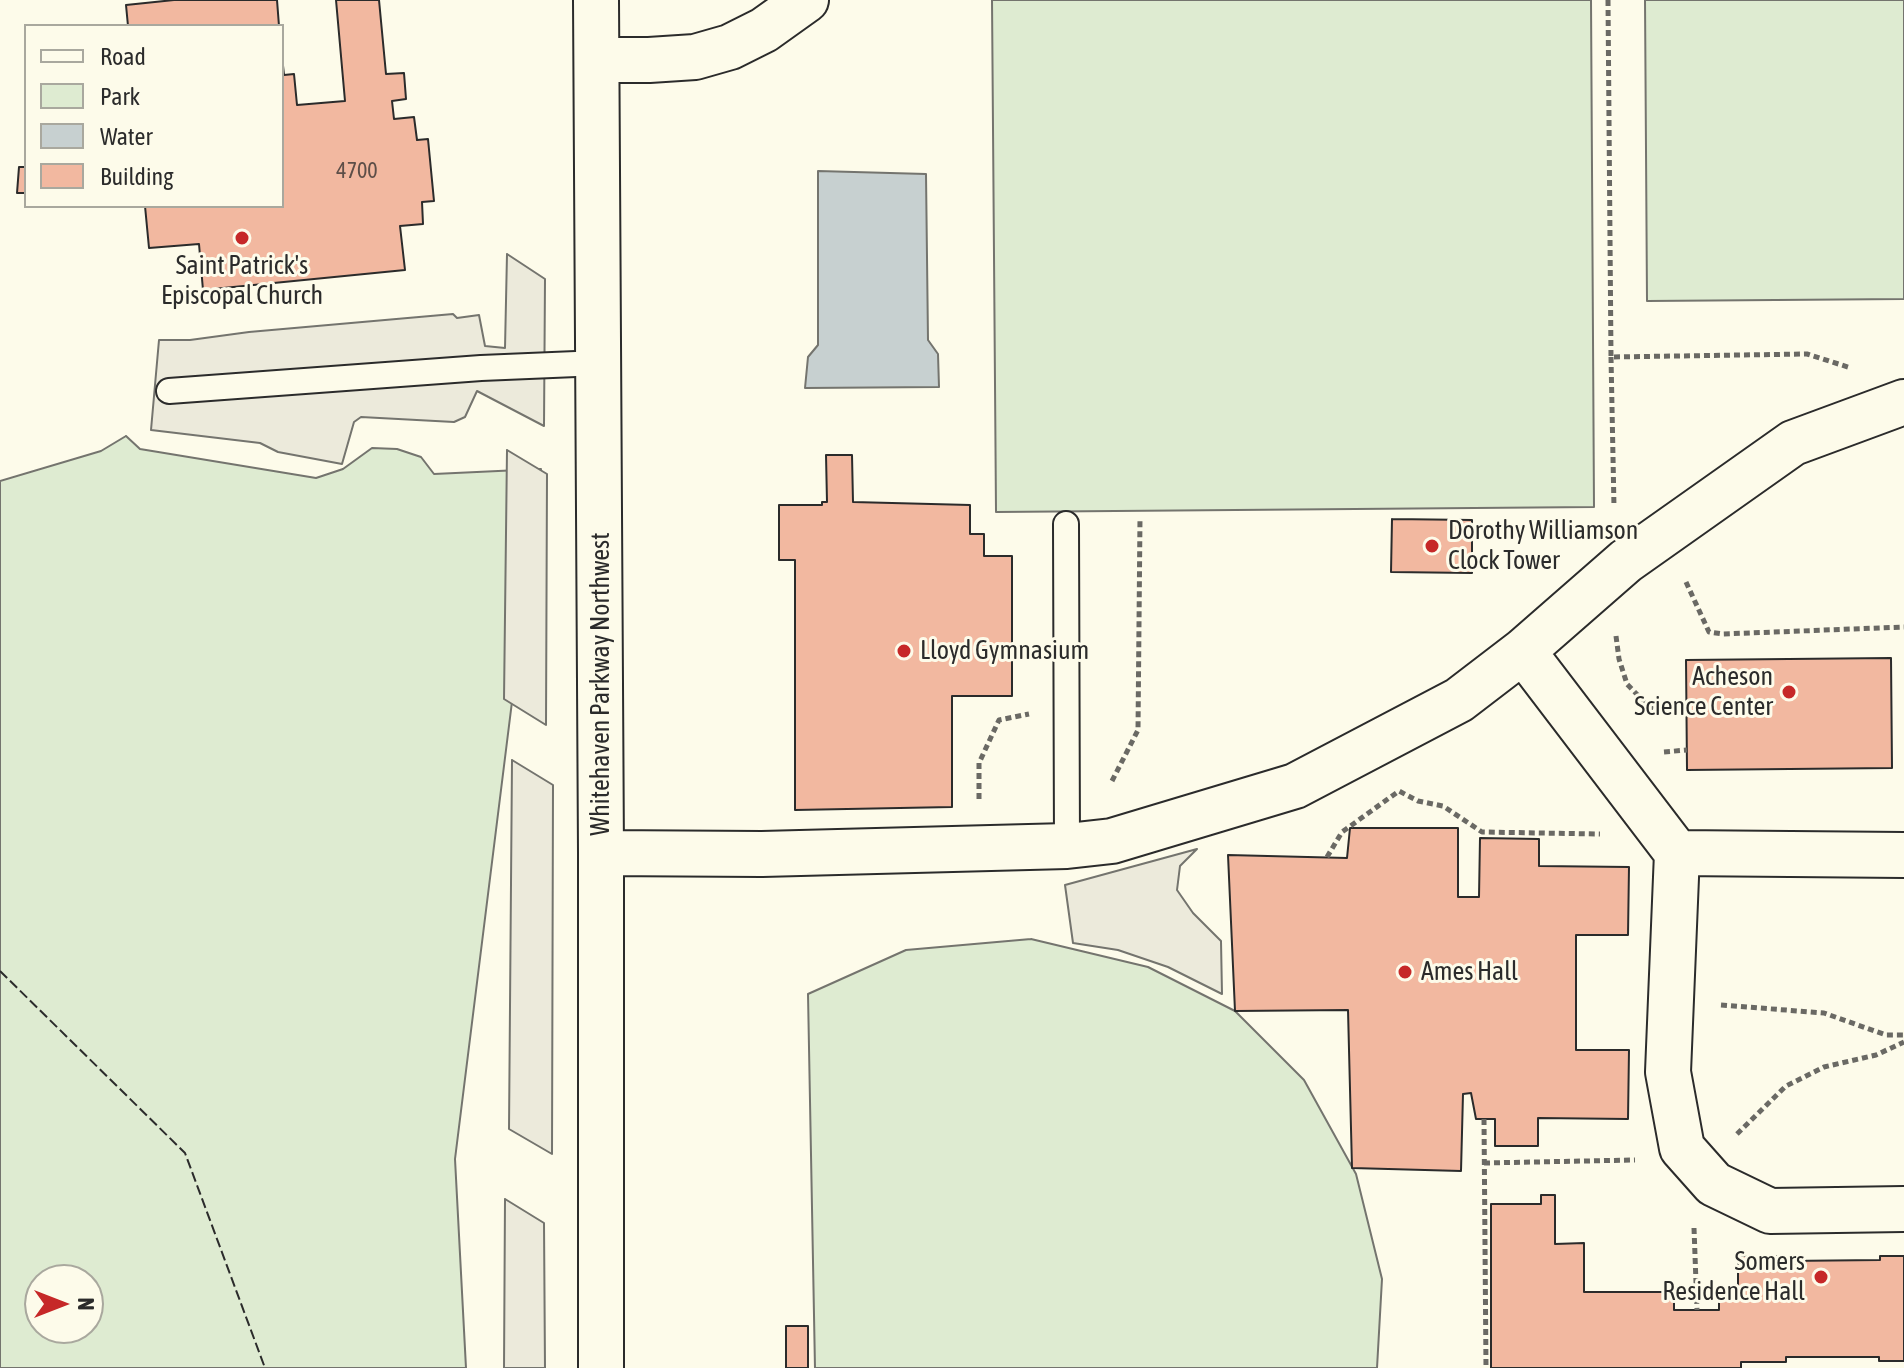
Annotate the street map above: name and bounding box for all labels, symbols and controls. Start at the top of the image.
legend [24,24,284,208]
text: Road [100,43,146,70]
text: Park [100,83,140,110]
text: Water [100,123,153,150]
house number: 4700 [336,158,378,184]
text: Building [100,163,173,190]
marker: Saint Patrick's Episcopal Church [233,229,251,247]
place label: Saint Patrick's Episcopal Church [161,250,323,312]
place label: Dorothy Williamson Clock Tower [1448,515,1638,576]
street label: Whitehaven Parkway Northwest [585,532,617,836]
marker: Dorothy Williamson Clock Tower [1423,537,1441,555]
place label: Lloyd Gymnasium [920,635,1089,667]
marker: Lloyd Gymnasium [895,642,913,660]
place label: Acheson Science Center [1634,661,1773,722]
marker: Acheson Science Center [1780,683,1798,701]
place label: Ames Hall [1421,956,1518,988]
marker: Ames Hall [1396,963,1414,981]
place label: Somers Residence Hall [1662,1246,1805,1308]
north arrow [24,1264,104,1344]
marker: Somers Residence Hall [1812,1268,1830,1286]
text: N [73,1298,99,1310]

